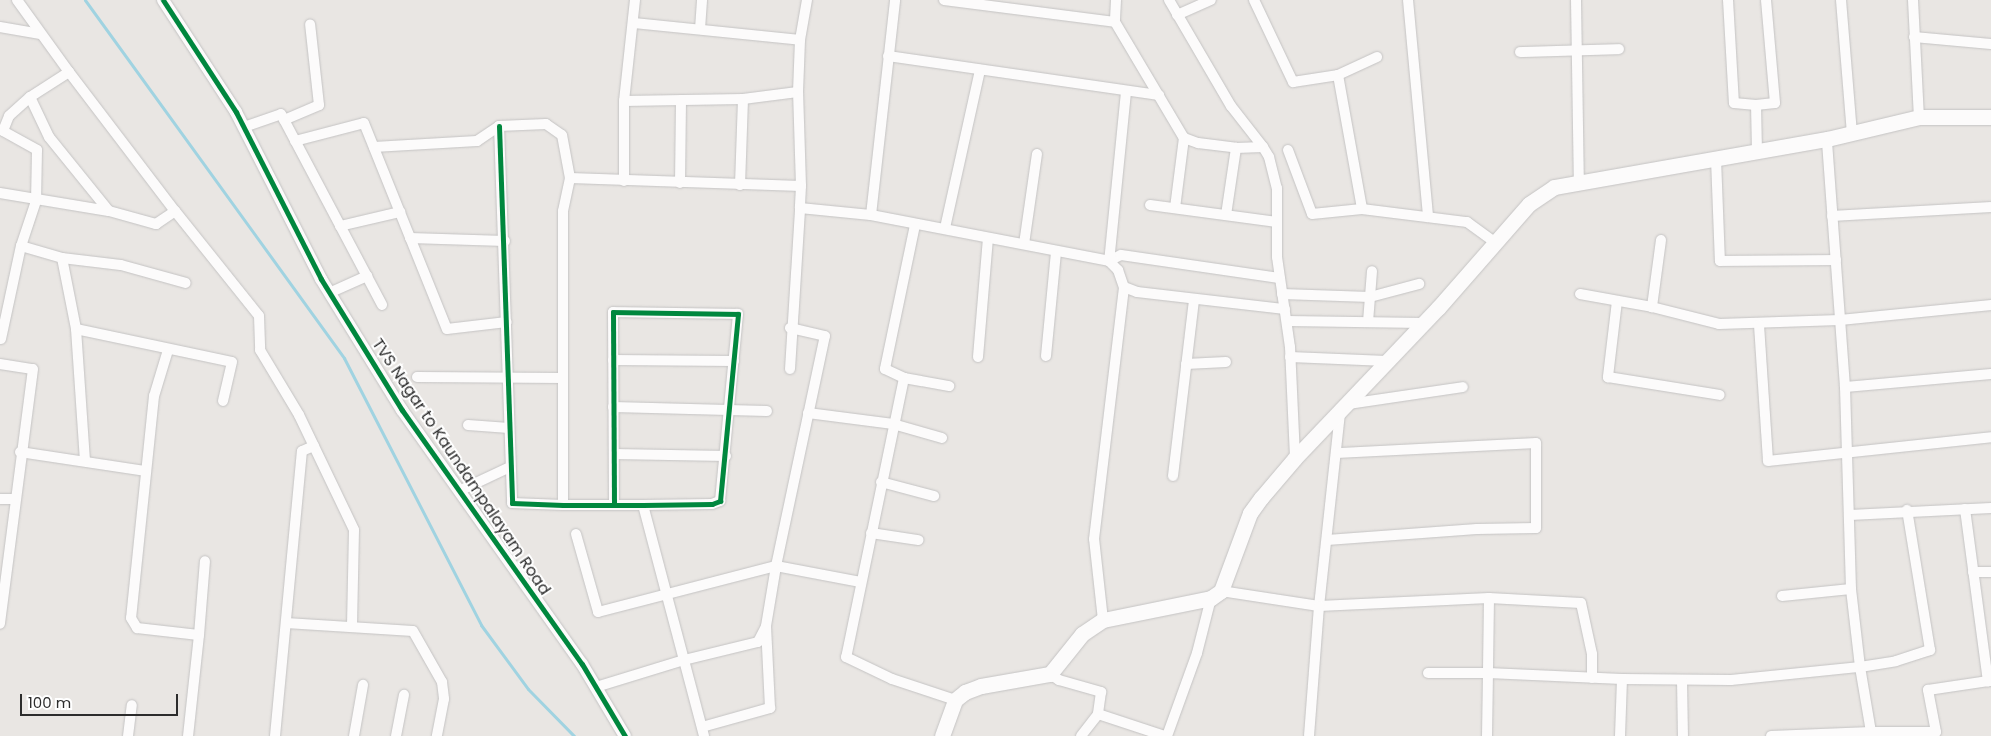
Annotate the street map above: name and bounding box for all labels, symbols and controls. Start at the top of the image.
street label: TVS Nagar to Kaundampalayam Road [368,335,554,599]
scale bar [22,684,180,716]
text: 100 m [28,692,71,713]

